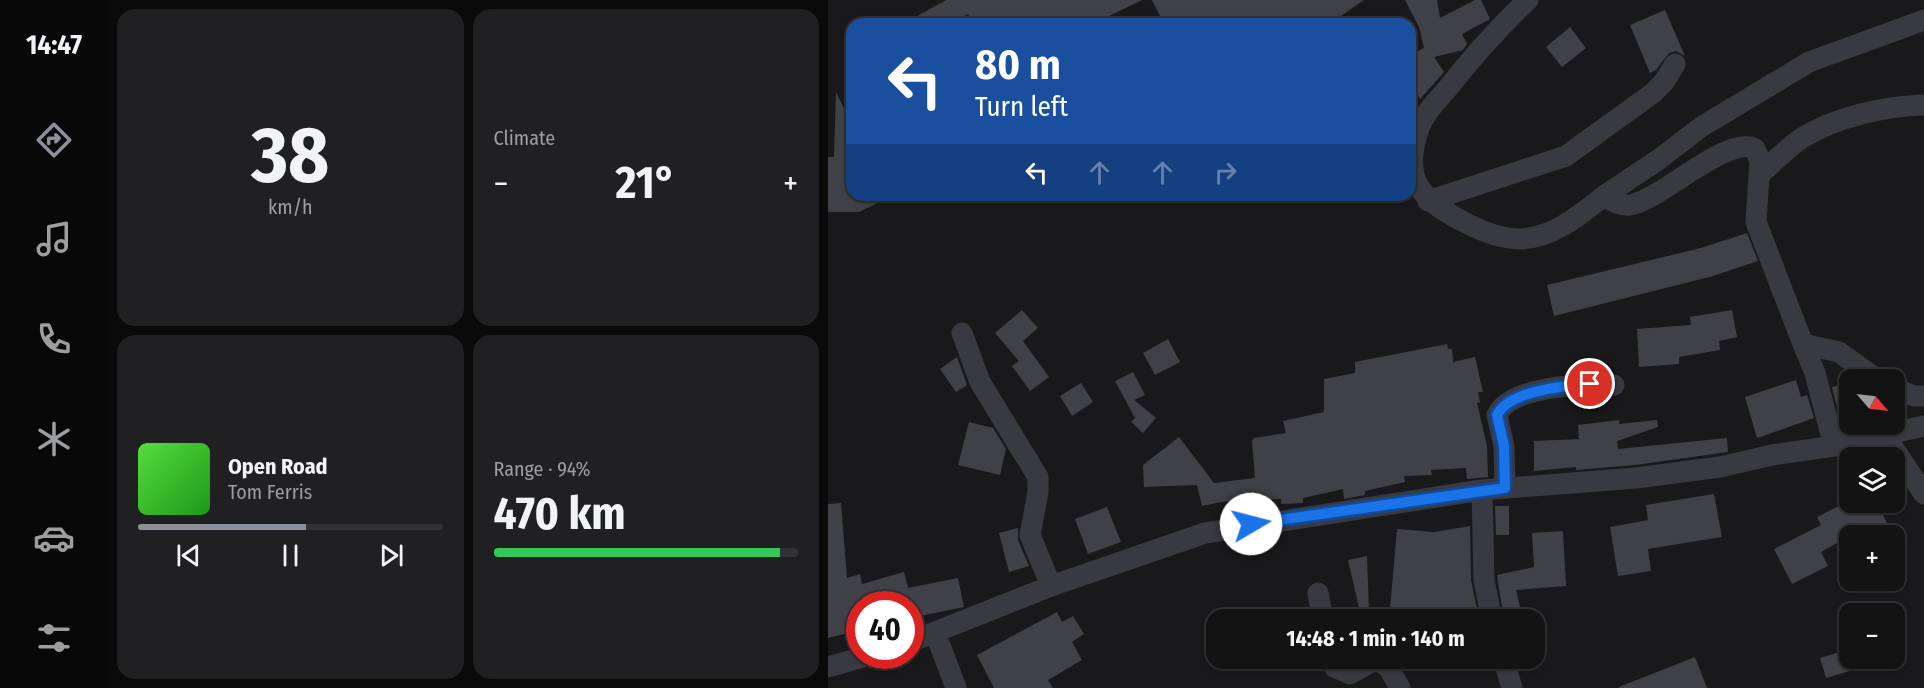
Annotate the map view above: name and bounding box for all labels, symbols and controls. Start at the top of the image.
text: 14:47 [26,29,82,61]
text: 80 m [975,40,1061,90]
icon: left [876,42,954,120]
text: Turn left [975,91,1068,123]
text: 38 [251,109,329,203]
icon: directions [33,119,75,161]
text: Climate [494,126,555,150]
text: 21° [616,156,676,210]
icon: left [1020,156,1053,189]
icon: ahead [1083,156,1116,189]
icon: ahead [1146,156,1179,189]
icon: right [1209,156,1242,189]
text: − [494,164,508,204]
text: + [783,164,798,204]
text: km/h [268,195,313,219]
icon: music [33,218,75,260]
icon: phone [33,318,75,360]
pin [1564,358,1615,409]
icon: arrive [1573,367,1606,400]
north arrow [1839,369,1905,435]
map controls [1839,369,1905,669]
icon: climate [33,418,75,460]
button: layers [1839,447,1905,513]
text: Open Road [228,453,328,480]
text: Range · 94% [494,457,591,481]
text: Tom Ferris [228,480,312,504]
text: 470 km [494,487,626,541]
position arrow [1219,492,1283,556]
icon: car [33,517,75,559]
button: + [1839,525,1905,591]
icon: previous [172,539,205,572]
icon: pause [274,539,307,572]
icon: next [375,539,408,572]
speed limit sign: 40 [846,591,924,669]
button: − [1839,603,1905,669]
icon: filters [33,617,75,659]
text: 14:48 · 1 min · 140 m [1286,625,1465,652]

